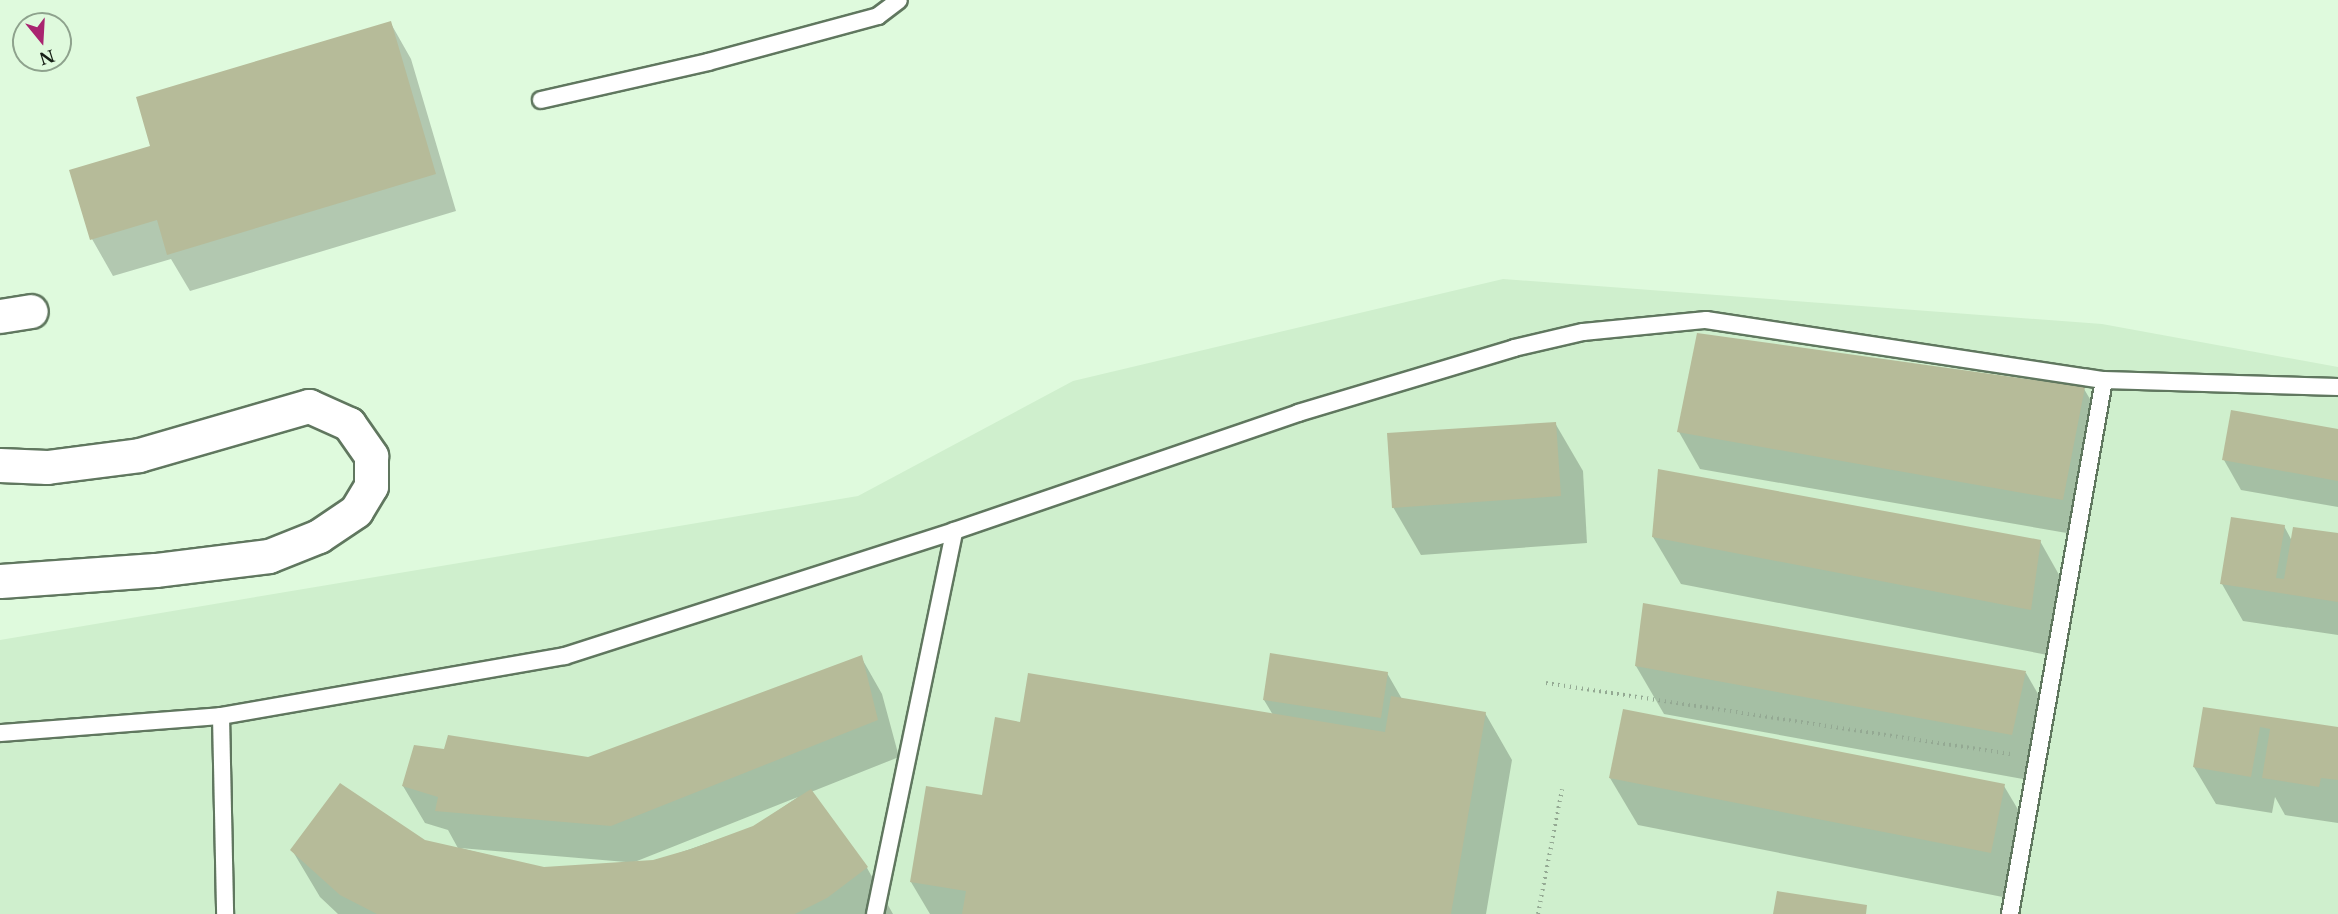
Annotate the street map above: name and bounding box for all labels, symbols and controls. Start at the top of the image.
north arrow [12,12,72,72]
text: N [37,45,57,69]

